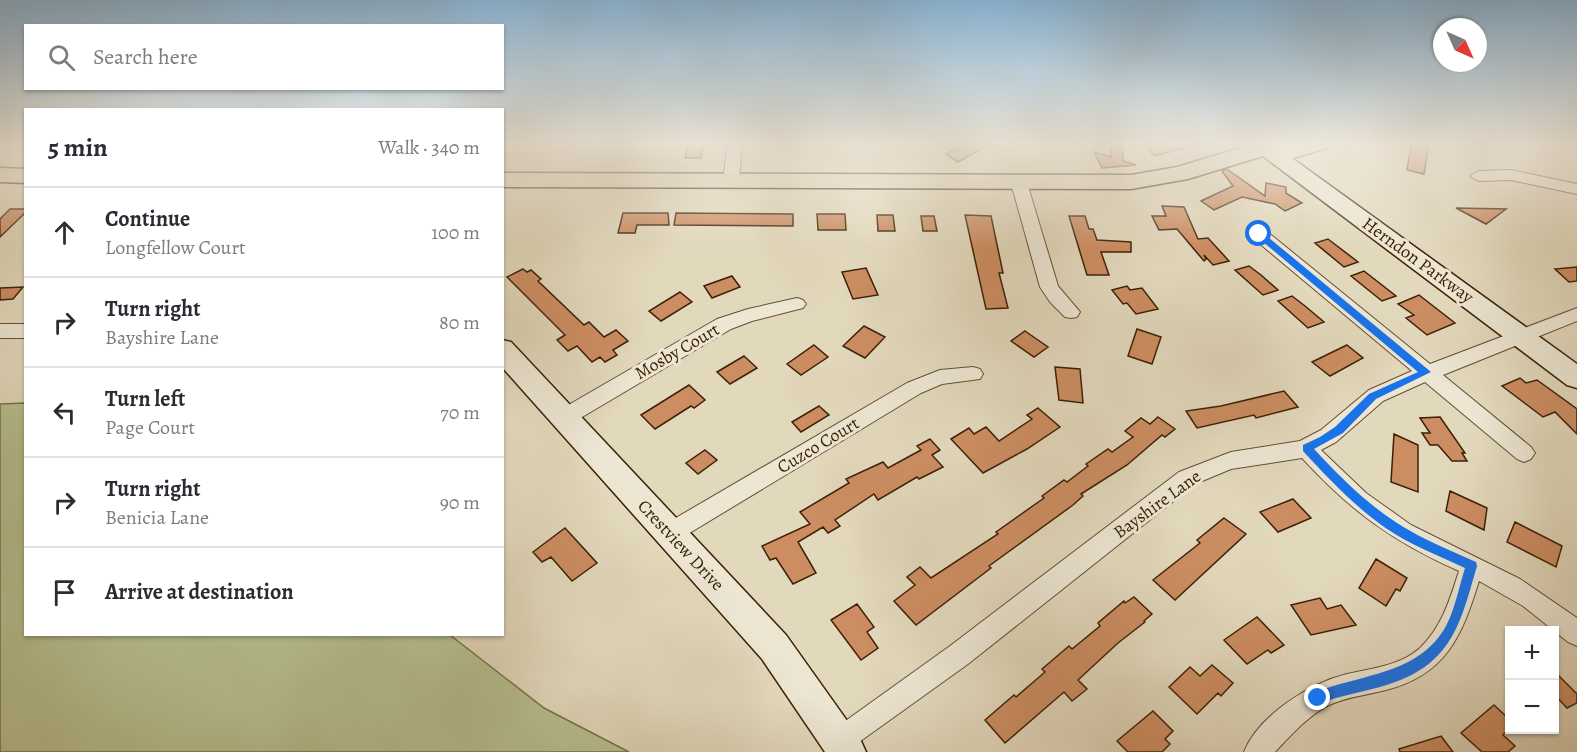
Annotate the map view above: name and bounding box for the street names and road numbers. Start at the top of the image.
street label: Herndon Parkway [1357,211,1479,309]
street label: Mosby Court [630,317,724,385]
street label: Cuzco Court [773,411,863,479]
street label: Bayshire Lane [1108,464,1206,544]
street label: Crestview Drive [632,494,730,596]

